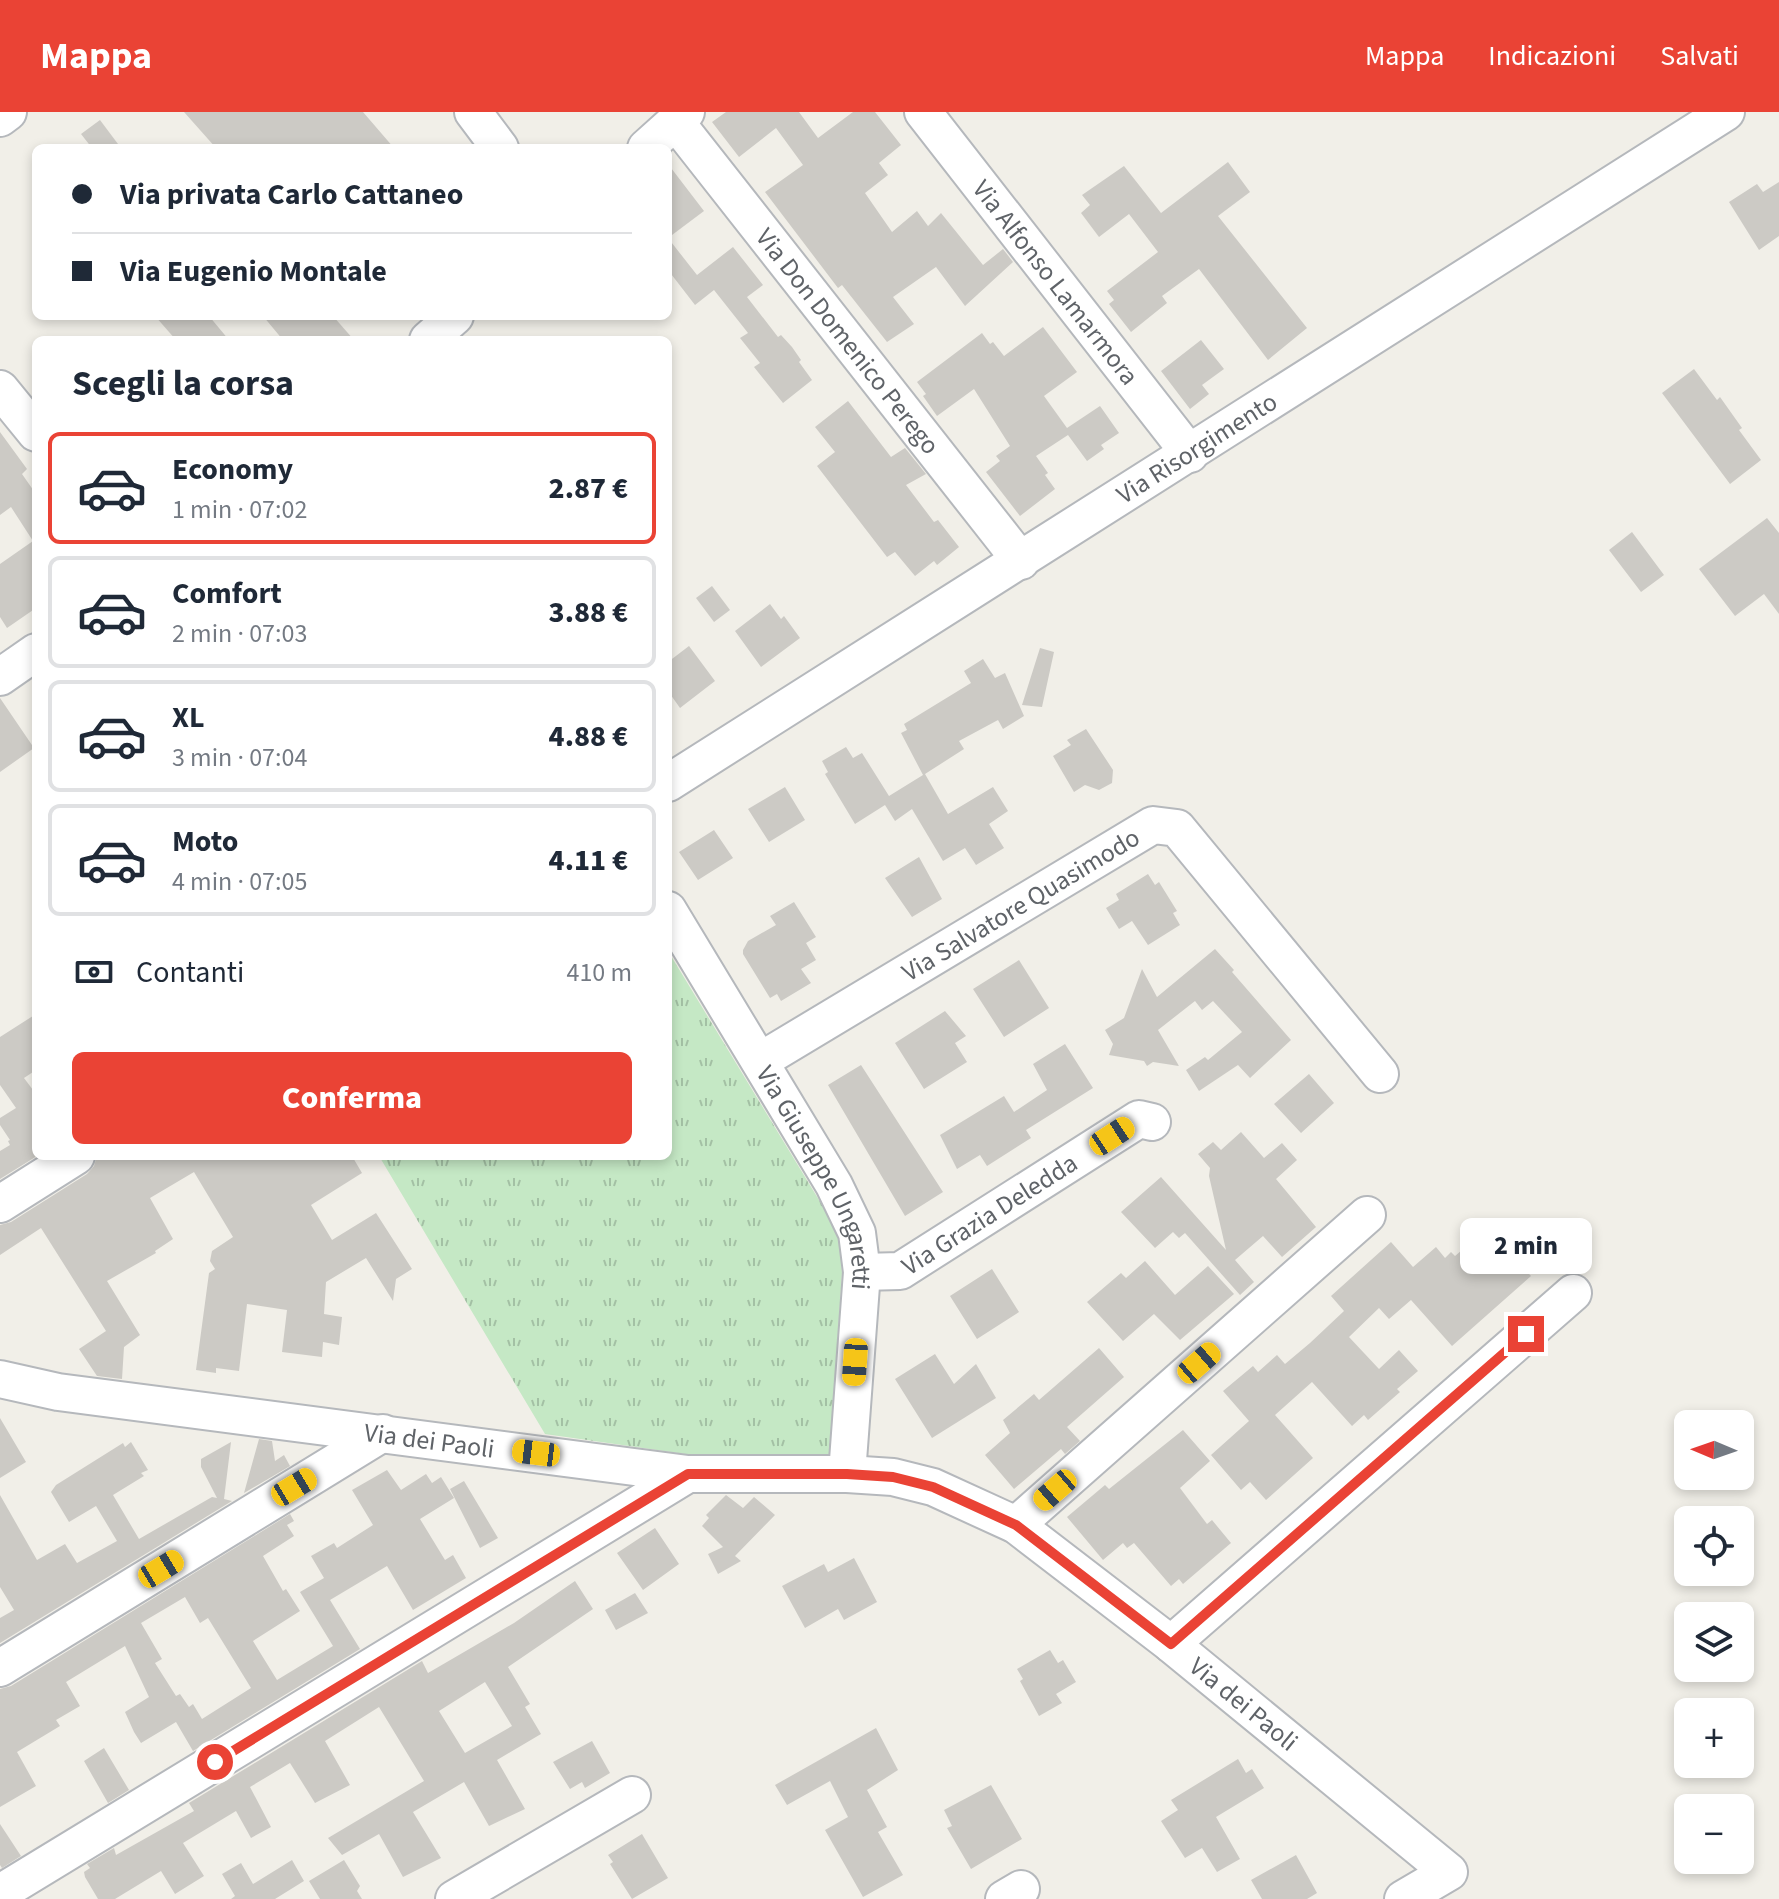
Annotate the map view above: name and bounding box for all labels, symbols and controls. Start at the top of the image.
text: Mappa [40,29,152,83]
text: Mappa [1365,36,1444,76]
text: Indicazioni [1488,36,1616,76]
text: Salvati [1660,36,1739,76]
street label: Via Alfonso Lamarmora [964,172,1147,393]
text: Via privata Carlo Cattaneo [120,173,463,216]
street label: Via Don Domenico Perego [747,220,948,462]
text: Via Eugenio Montale [120,250,387,293]
text: Scegli la corsa [72,358,294,409]
street label: Via Risorgimento [1109,383,1284,513]
text: Economy [172,448,293,491]
icon: car [76,452,148,524]
text: 2.87 € [549,467,628,510]
text: 1 min · 07:02 [172,491,307,528]
text: Comfort [172,572,282,615]
icon: car [76,576,148,648]
text: 3.88 € [549,591,628,634]
text: 2 min · 07:03 [172,615,307,652]
text: XL [172,696,205,739]
icon: car [76,700,148,772]
text: 4.88 € [549,715,628,758]
text: 3 min · 07:04 [172,739,307,776]
street label: Via Salvatore Quasimodo [895,819,1147,991]
text: Moto [172,820,238,863]
icon: car [76,824,148,896]
text: 4.11 € [549,839,628,882]
text: 4 min · 07:05 [172,863,307,900]
icon: cash [72,950,116,994]
text: Contanti [136,951,244,994]
text: 410 m [566,954,632,991]
button: Conferma [72,1052,632,1144]
street label: Via Giuseppe Ungaretti [747,1059,880,1291]
car [1085,1113,1139,1159]
street label: Via Grazia Deledda [895,1145,1085,1284]
callout: 2 min [1460,1218,1592,1274]
text: 2 min [1494,1227,1558,1264]
route end [1508,1316,1544,1352]
car [841,1337,869,1387]
car [1173,1338,1225,1388]
north arrow [1674,1410,1754,1490]
map controls [1674,1410,1754,1874]
street label: Via dei Paoli [362,1414,497,1468]
car [511,1438,561,1468]
car [267,1464,321,1510]
car [1029,1465,1081,1515]
button: locate [1674,1506,1754,1586]
car [134,1546,188,1592]
button: layers [1674,1602,1754,1682]
street label: Via dei Paoli [1181,1648,1306,1760]
button: + [1674,1698,1754,1778]
route start [197,1744,233,1780]
button: − [1674,1794,1754,1874]

